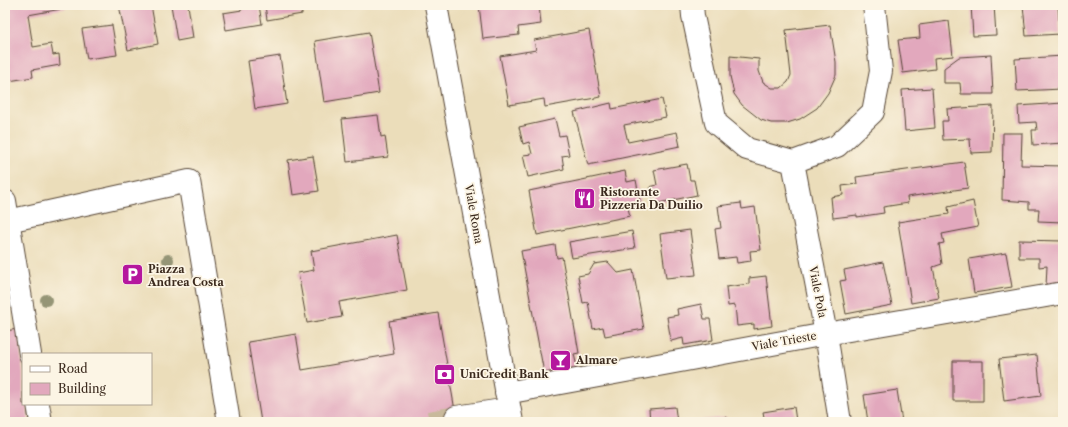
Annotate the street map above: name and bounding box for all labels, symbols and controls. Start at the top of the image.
street label: Viale Roma [462,182,486,245]
restaurant icon: Ristorante Pizzeria Da Duilio [572,185,598,211]
place label: Ristorante Pizzeria Da Duilio [600,185,703,212]
parking icon: Piazza Andrea Costa [120,262,146,288]
place label: Piazza Andrea Costa [147,262,224,289]
street label: Viale Pola [806,264,830,319]
street label: Viale Trieste [749,328,818,354]
bar icon: Almare [548,347,574,373]
legend [22,353,152,405]
place label: Almare [575,353,618,367]
text: Road [58,361,88,376]
bank icon: UniCredit Bank [432,361,458,387]
place label: UniCredit Bank [460,367,549,381]
text: Building [58,381,106,396]

